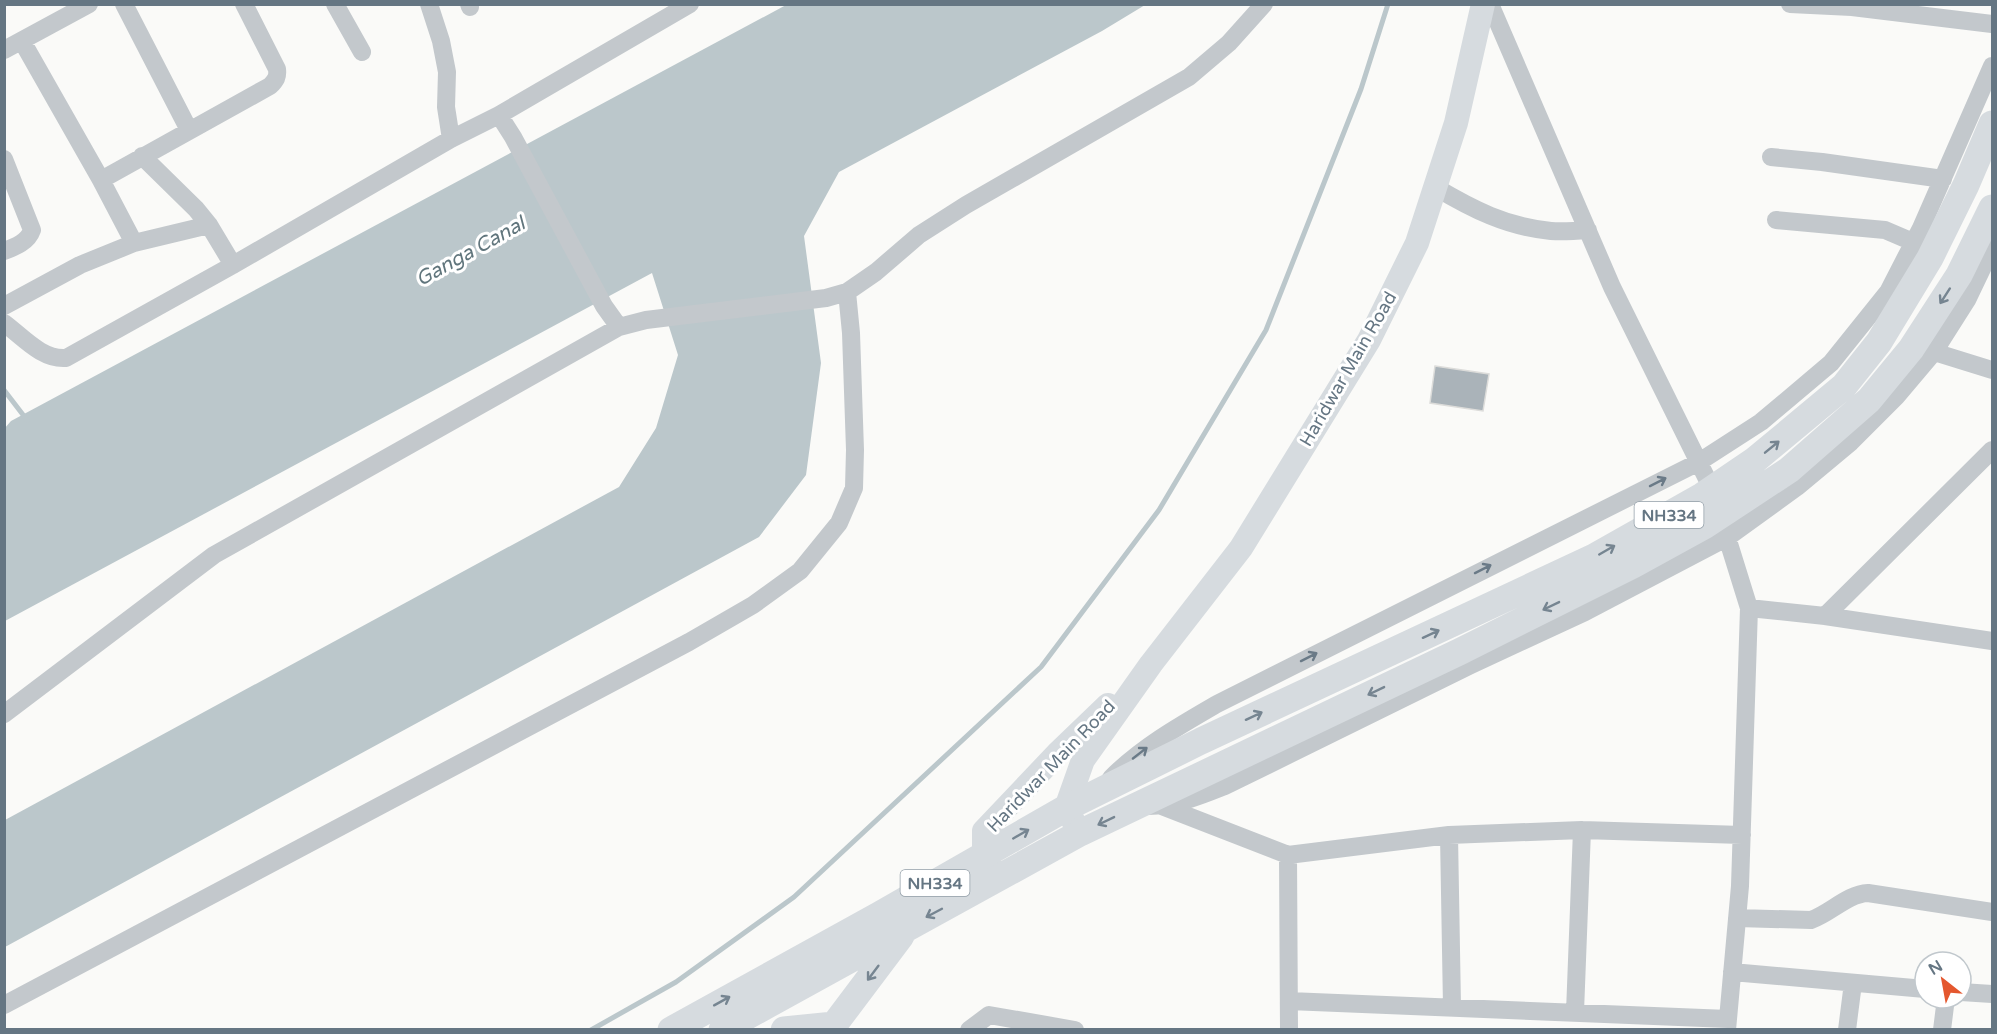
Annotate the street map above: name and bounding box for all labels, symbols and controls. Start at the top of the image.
water label: Ganga Canal [412,211,531,292]
one-way arrow [1939,287,1951,304]
street label: Haridwar Main Road [1295,288,1401,450]
one-way arrow [1764,440,1780,453]
one-way arrow [1648,476,1666,488]
road number: NH334 [1634,502,1704,528]
one-way arrow [1598,544,1615,556]
one-way arrow [1474,563,1492,575]
one-way arrow [1543,600,1560,612]
one-way arrow [1421,627,1439,639]
one-way arrow [1300,651,1318,663]
one-way arrow [1367,686,1385,698]
street label: Haridwar Main Road [982,695,1120,837]
one-way arrow [1244,710,1263,721]
one-way arrow [1132,747,1148,760]
one-way arrow [1097,815,1115,827]
one-way arrow [1012,828,1029,840]
road number: NH334 [900,870,970,896]
one-way arrow [926,907,943,919]
north arrow [1913,950,1973,1010]
text: N [1925,956,1946,980]
one-way arrow [867,965,880,981]
one-way arrow [713,995,731,1006]

